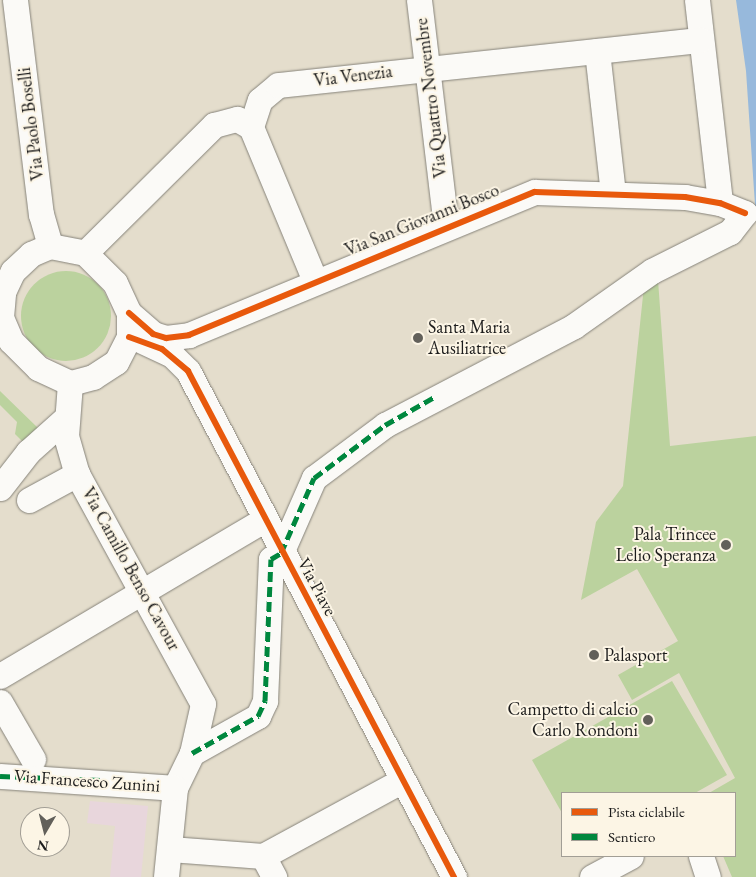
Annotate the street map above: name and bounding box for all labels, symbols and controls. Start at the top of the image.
street label: Via Quattro Novembre [410,17,452,179]
street label: Via Venezia [312,60,394,92]
street label: Via Paolo Boselli [13,66,49,182]
street label: Via San Giovanni Bosco [342,179,502,261]
place label: Santa Maria Ausiliatrice [428,317,510,359]
marker: Santa Maria Ausiliatrice [412,332,424,344]
street label: Via Camillo Benso Cavour [77,484,185,654]
place label: Pala Trincee Lelio Speranza [616,524,716,566]
marker: Pala Trincee Lelio Speranza [720,539,732,551]
street label: Via Piave [293,554,341,620]
place label: Palasport [604,644,667,666]
marker: Palasport [588,649,600,661]
place label: Campetto di calcio Carlo Rondoni [508,699,638,742]
marker: Campetto di calcio Carlo Rondoni [642,714,654,726]
street label: Via Francesco Zunini [13,765,161,797]
legend [561,792,736,857]
text: Pista ciclabile [608,802,685,821]
north arrow [20,807,70,857]
text: Sentiero [608,827,655,846]
text: N [36,836,50,856]

